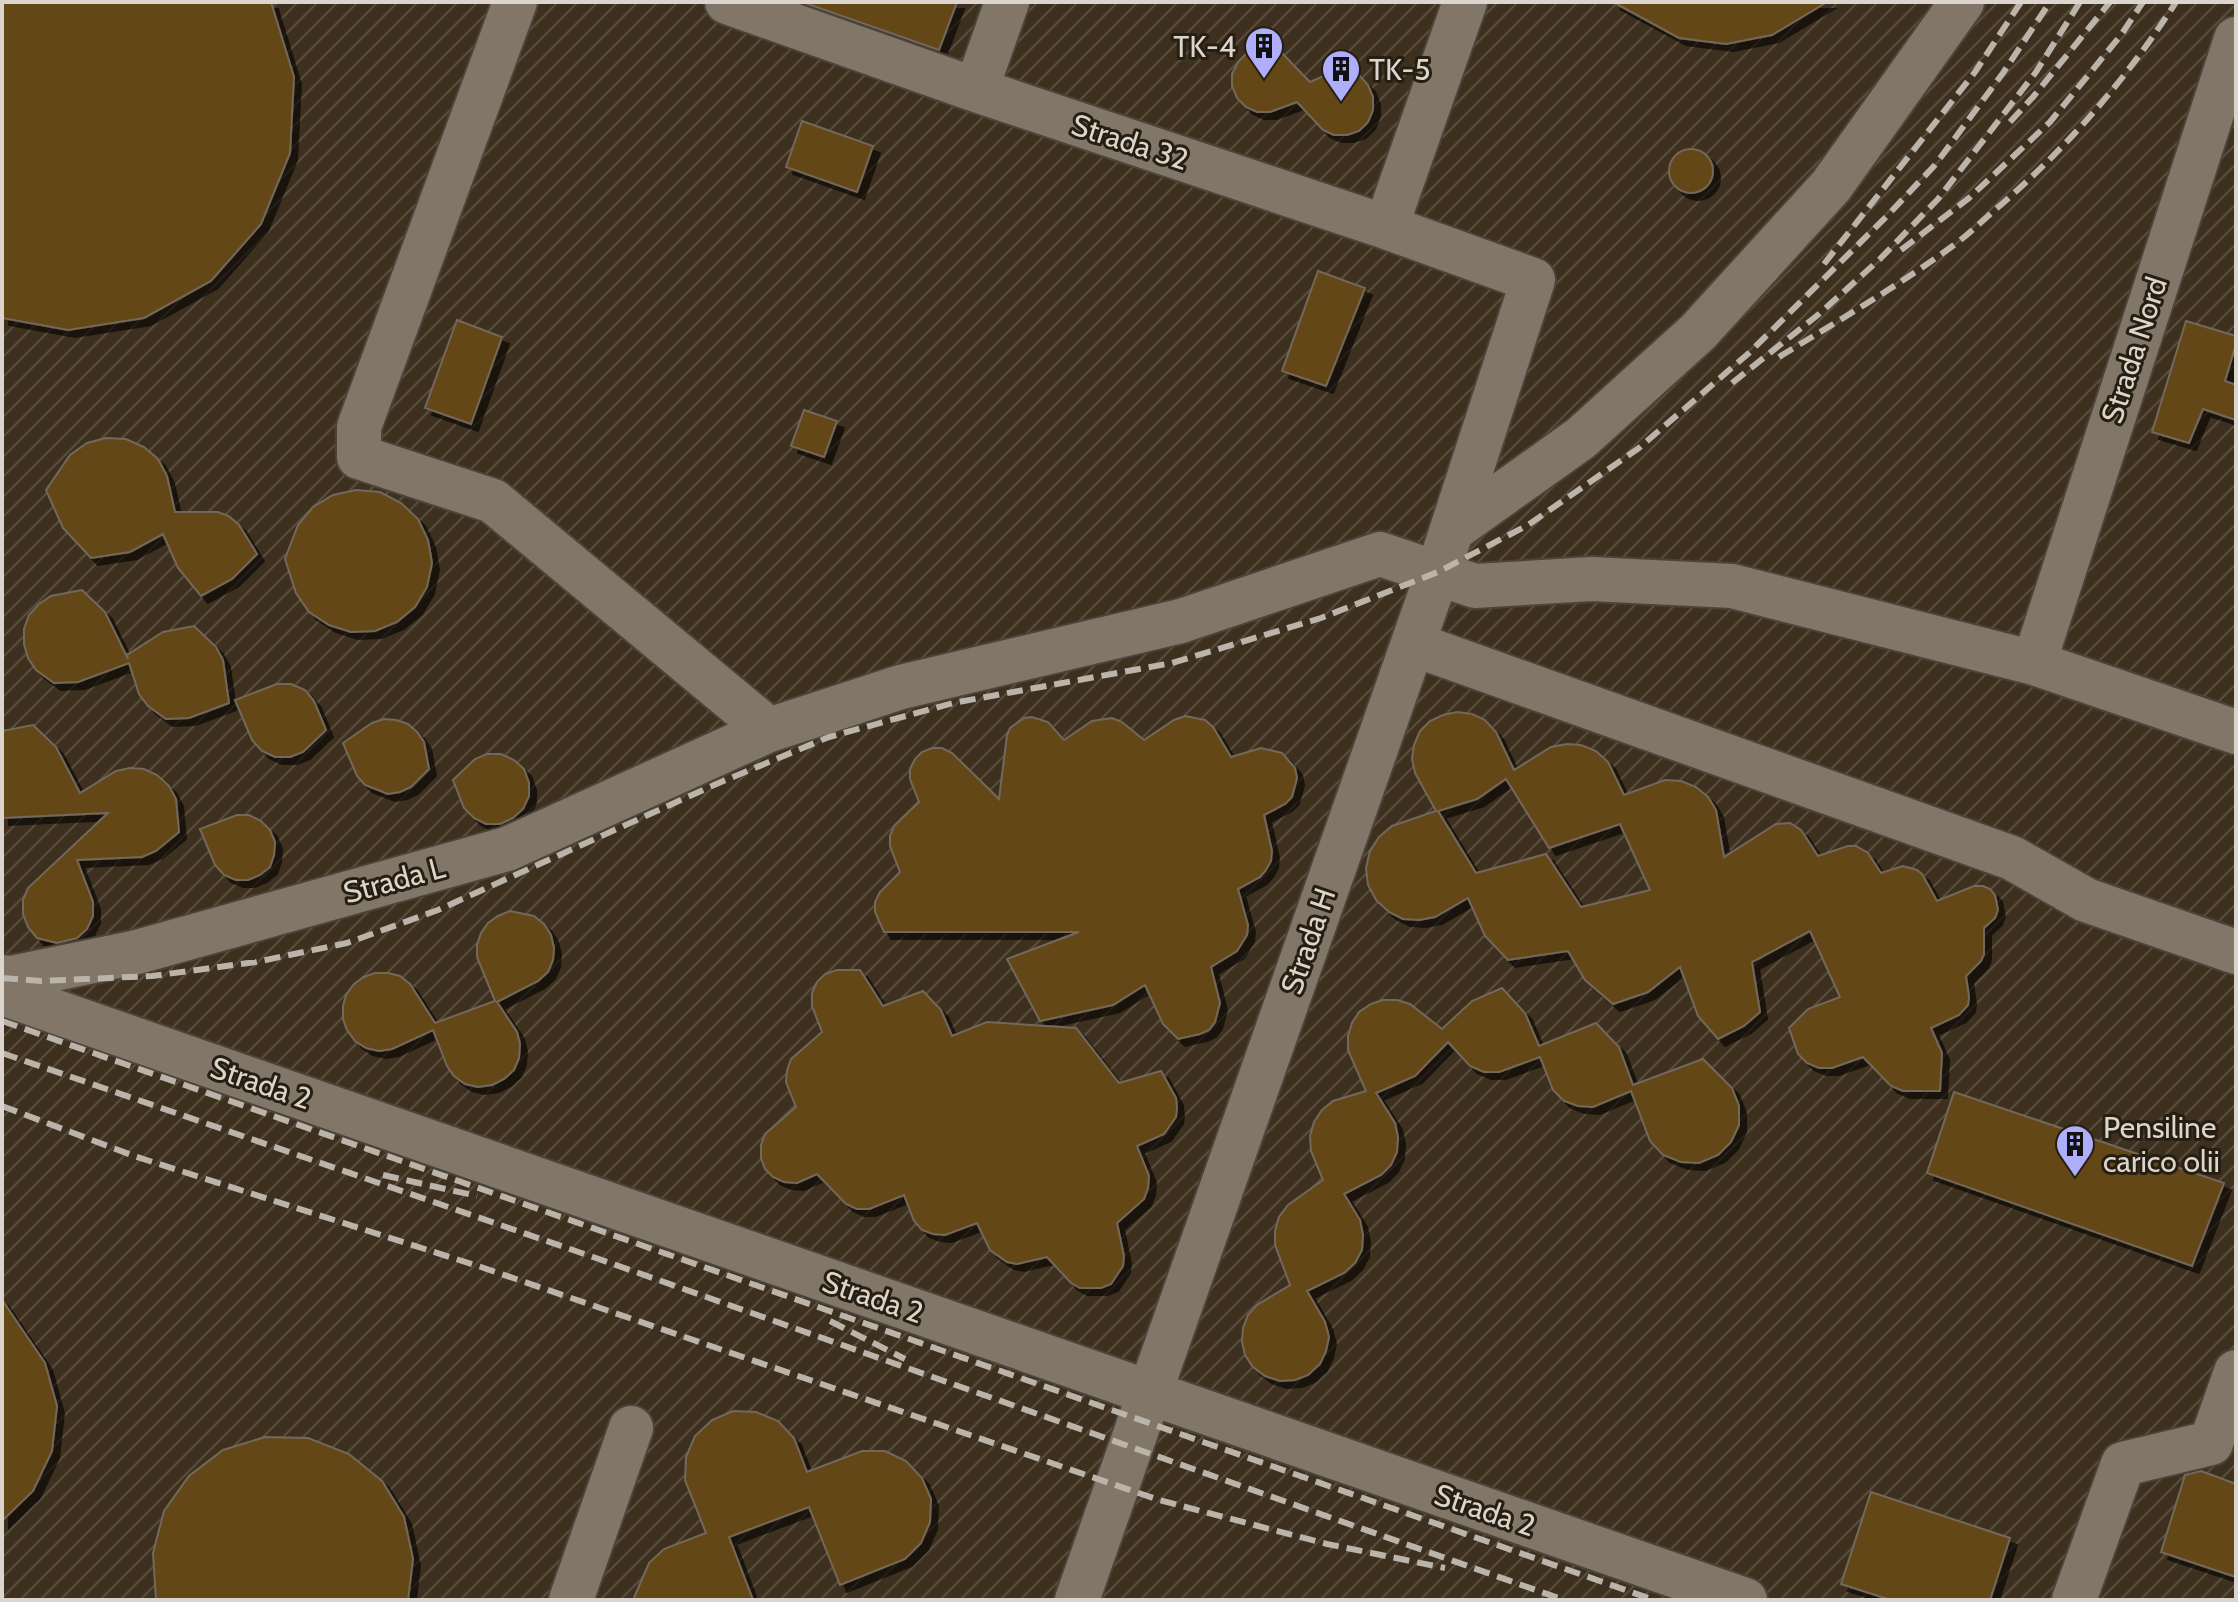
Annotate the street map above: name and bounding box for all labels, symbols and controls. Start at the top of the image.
building icon: TK-4 [1243,25,1285,80]
place label: TK-4 [1173,28,1236,65]
building icon: TK-5 [1320,48,1362,103]
place label: TK-5 [1369,51,1431,88]
street label: Strada 32 [1067,106,1193,178]
street label: Strada Nord [2093,272,2175,428]
street label: Strada L [339,849,449,911]
street label: Strada H [1273,883,1343,999]
street label: Strada 2 [206,1049,316,1117]
place label: Pensiline carico olii [2103,1109,2220,1180]
building icon: Pensiline carico olii [2054,1123,2096,1178]
street label: Strada 2 [818,1263,928,1331]
street label: Strada 2 [1430,1476,1540,1544]

